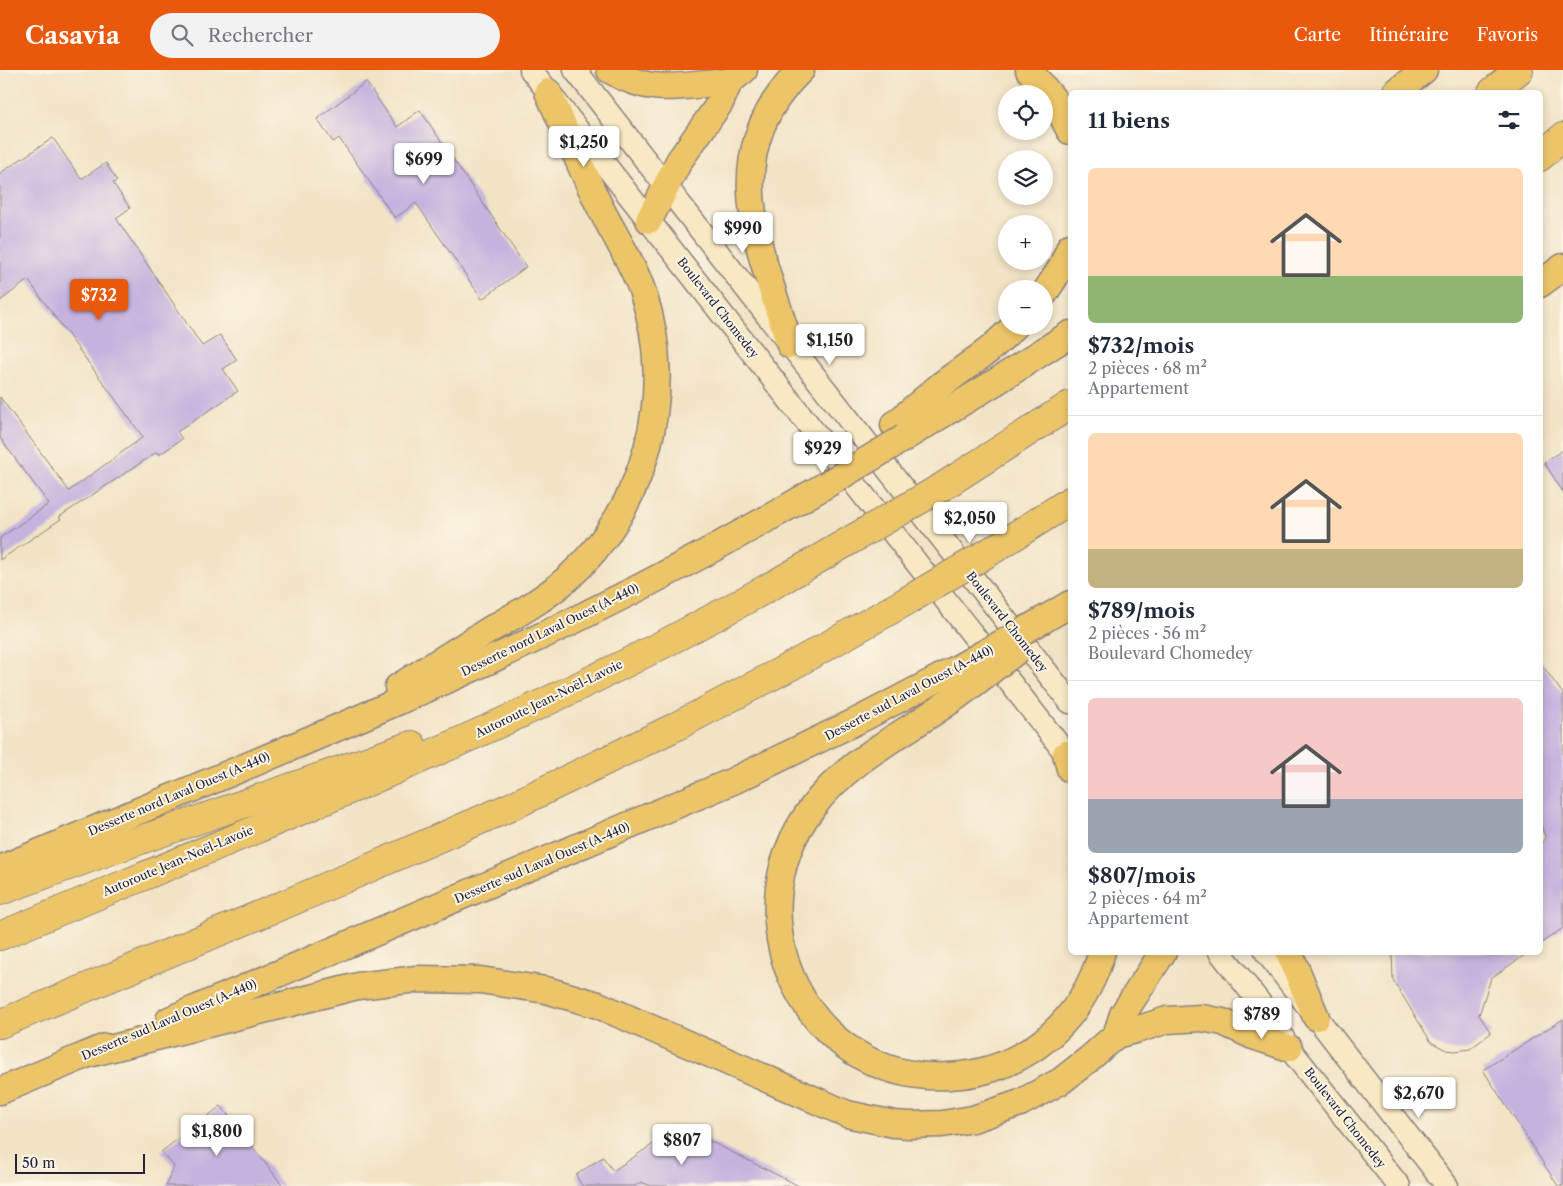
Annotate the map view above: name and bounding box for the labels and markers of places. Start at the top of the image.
pin: $1,250 [543,126,625,168]
pin: $699 [394,142,454,185]
pin: $990 [713,212,773,254]
pin: $732 [69,278,129,321]
pin: $1,150 [789,324,871,366]
pin: $929 [793,432,853,474]
pin: $2,050 [929,502,1011,544]
pin: $789 [1232,998,1292,1040]
pin: $2,670 [1378,1076,1460,1119]
pin: $1,800 [176,1114,258,1157]
pin: $807 [652,1124,712,1166]

